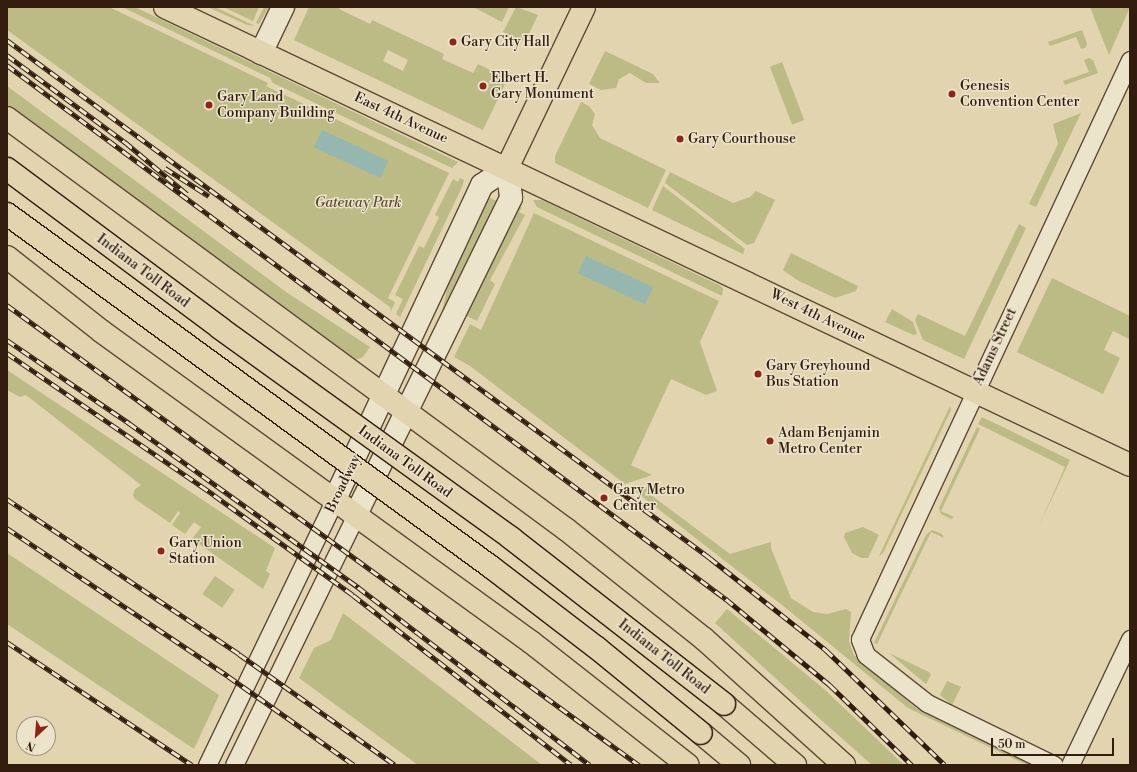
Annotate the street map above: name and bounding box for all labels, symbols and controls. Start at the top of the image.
place label: Gary City Hall [461,34,550,50]
marker: Gary City Hall [448,37,458,47]
place label: Elbert H. Gary Monument [491,70,594,102]
place label: Genesis Convention Center [960,78,1080,110]
marker: Elbert H. Gary Monument [478,81,488,91]
place label: Gary Land Company Building [217,89,335,122]
street label: East 4th Avenue [351,89,451,147]
marker: Genesis Convention Center [947,89,957,99]
marker: Gary Land Company Building [204,100,214,110]
place label: Gary Courthouse [688,131,796,147]
marker: Gary Courthouse [675,134,685,144]
park label: Gateway Park [315,195,401,211]
street label: Indiana Toll Road [93,231,193,311]
street label: West 4th Avenue [768,286,868,346]
street label: Adams Street [970,306,1020,388]
place label: Gary Greyhound Bus Station [766,358,870,390]
marker: Gary Greyhound Bus Station [753,369,763,379]
street label: Indiana Toll Road [355,422,455,502]
place label: Adam Benjamin Metro Center [778,425,880,458]
marker: Adam Benjamin Metro Center [765,436,775,446]
street label: Broadway [322,452,364,516]
place label: Gary Metro Center [613,482,685,514]
marker: Gary Metro Center [598,492,610,504]
place label: Gary Union Station [169,535,242,568]
marker: Gary Union Station [156,546,166,556]
street label: Indiana Toll Road [615,616,713,698]
north arrow [16,716,56,756]
scale bar [993,730,1116,756]
text: 50 m [998,737,1026,752]
text: N [24,738,38,754]

